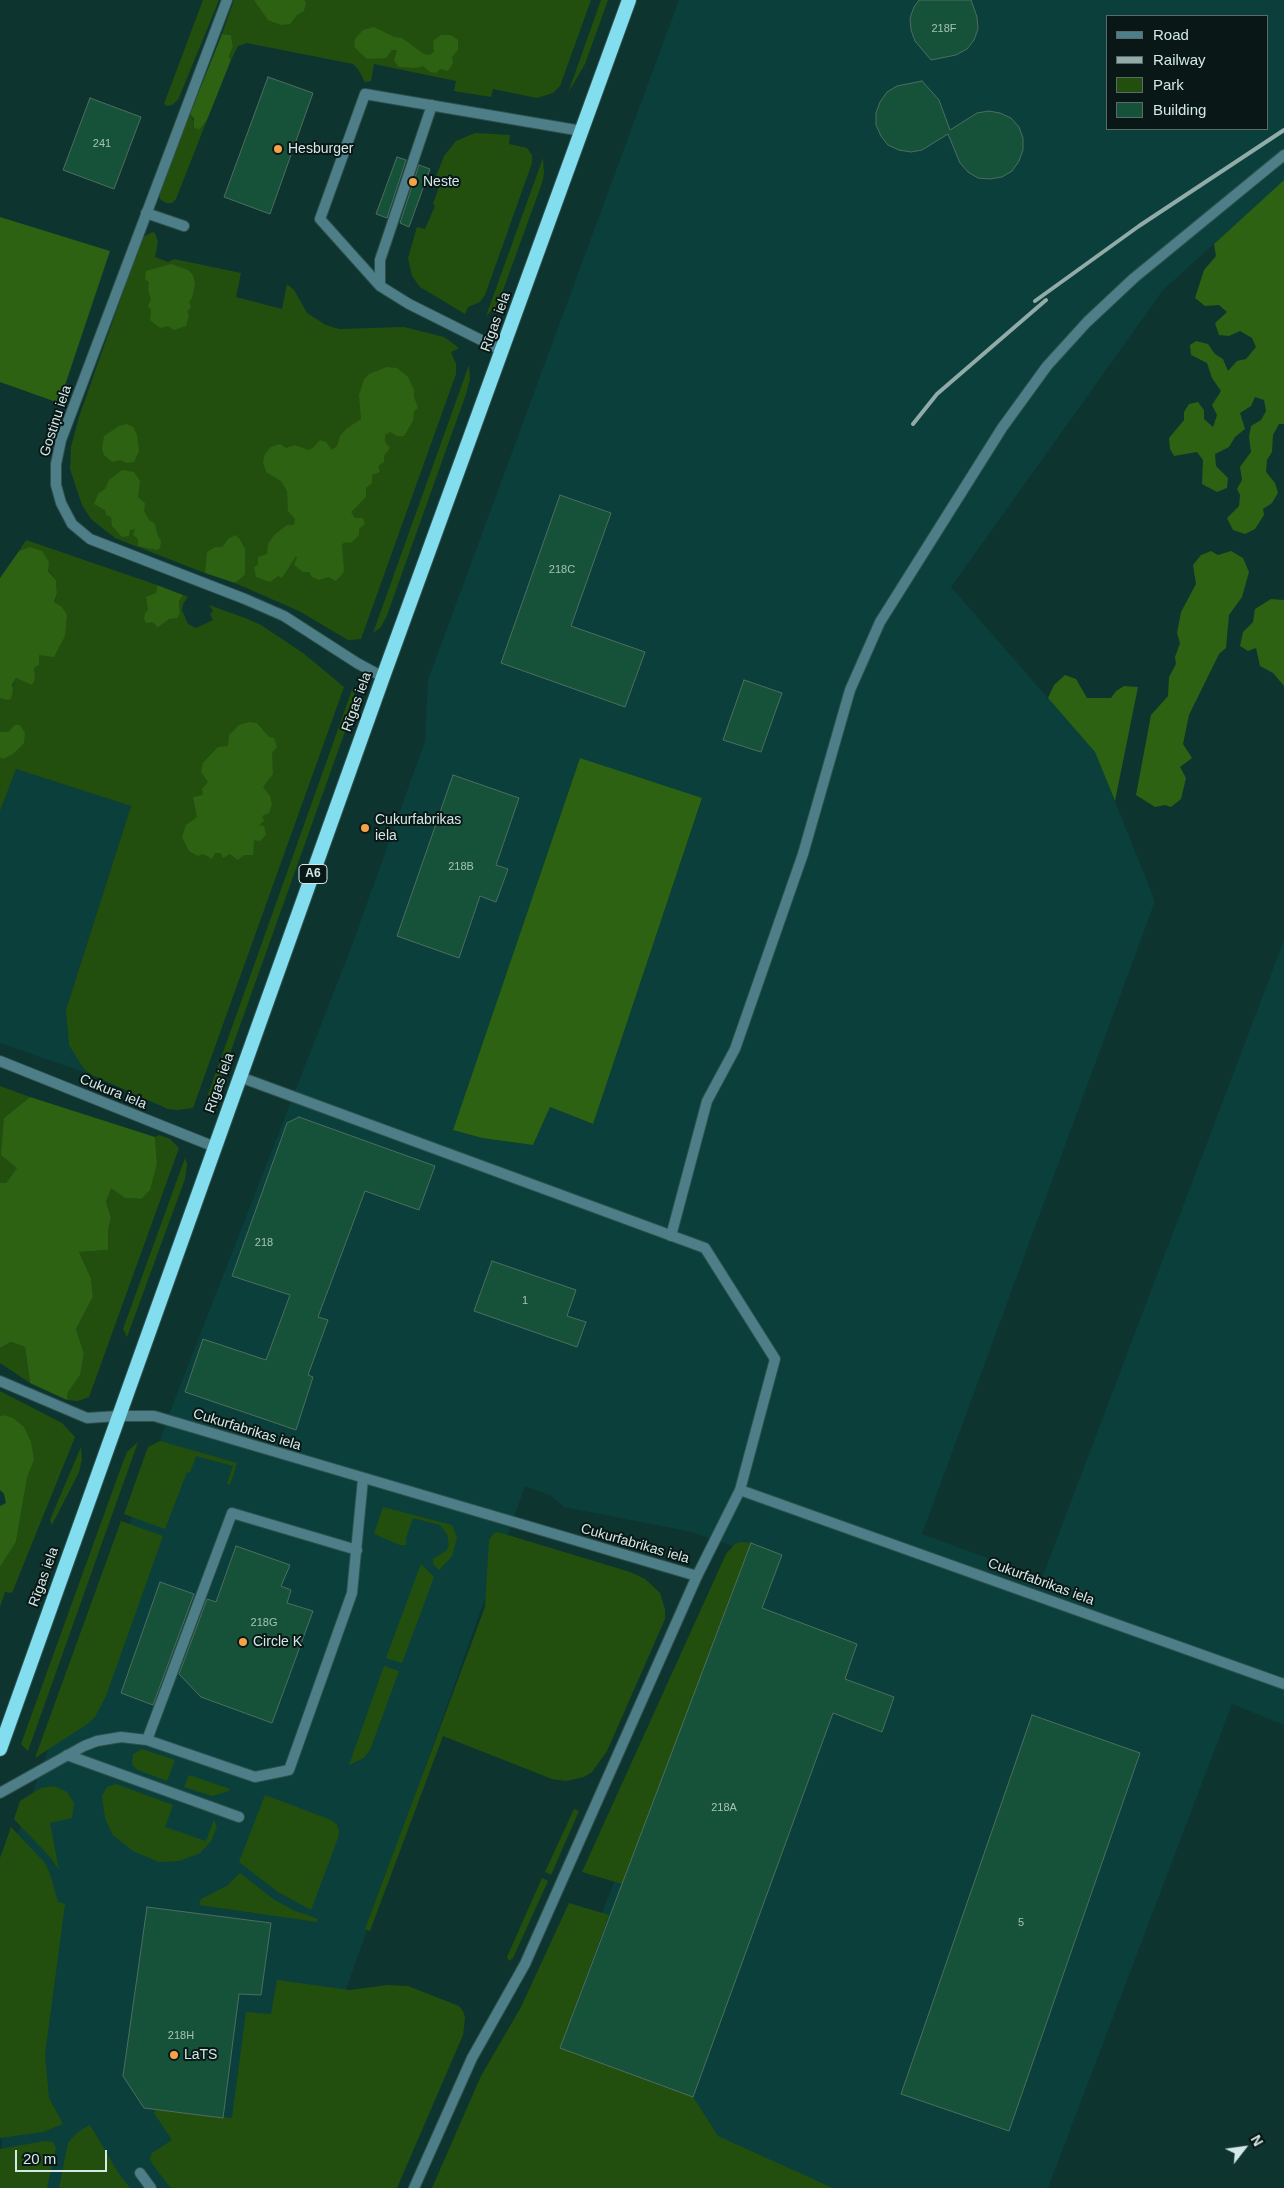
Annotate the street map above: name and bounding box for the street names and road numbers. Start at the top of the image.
street label: Rīgas iela [477,290,515,354]
street label: Gostiņu iela [37,383,75,459]
street label: Rīgas iela [338,670,376,734]
road number: A6 [299,864,327,884]
street label: Rīgas iela [202,1051,238,1115]
street label: Cukura iela [77,1071,149,1113]
street label: Cukurfabrikas iela [191,1406,303,1454]
street label: Cukurfabrikas iela [579,1520,691,1568]
street label: Rīgas iela [25,1545,63,1609]
street label: Cukurfabrikas iela [985,1555,1097,1609]

